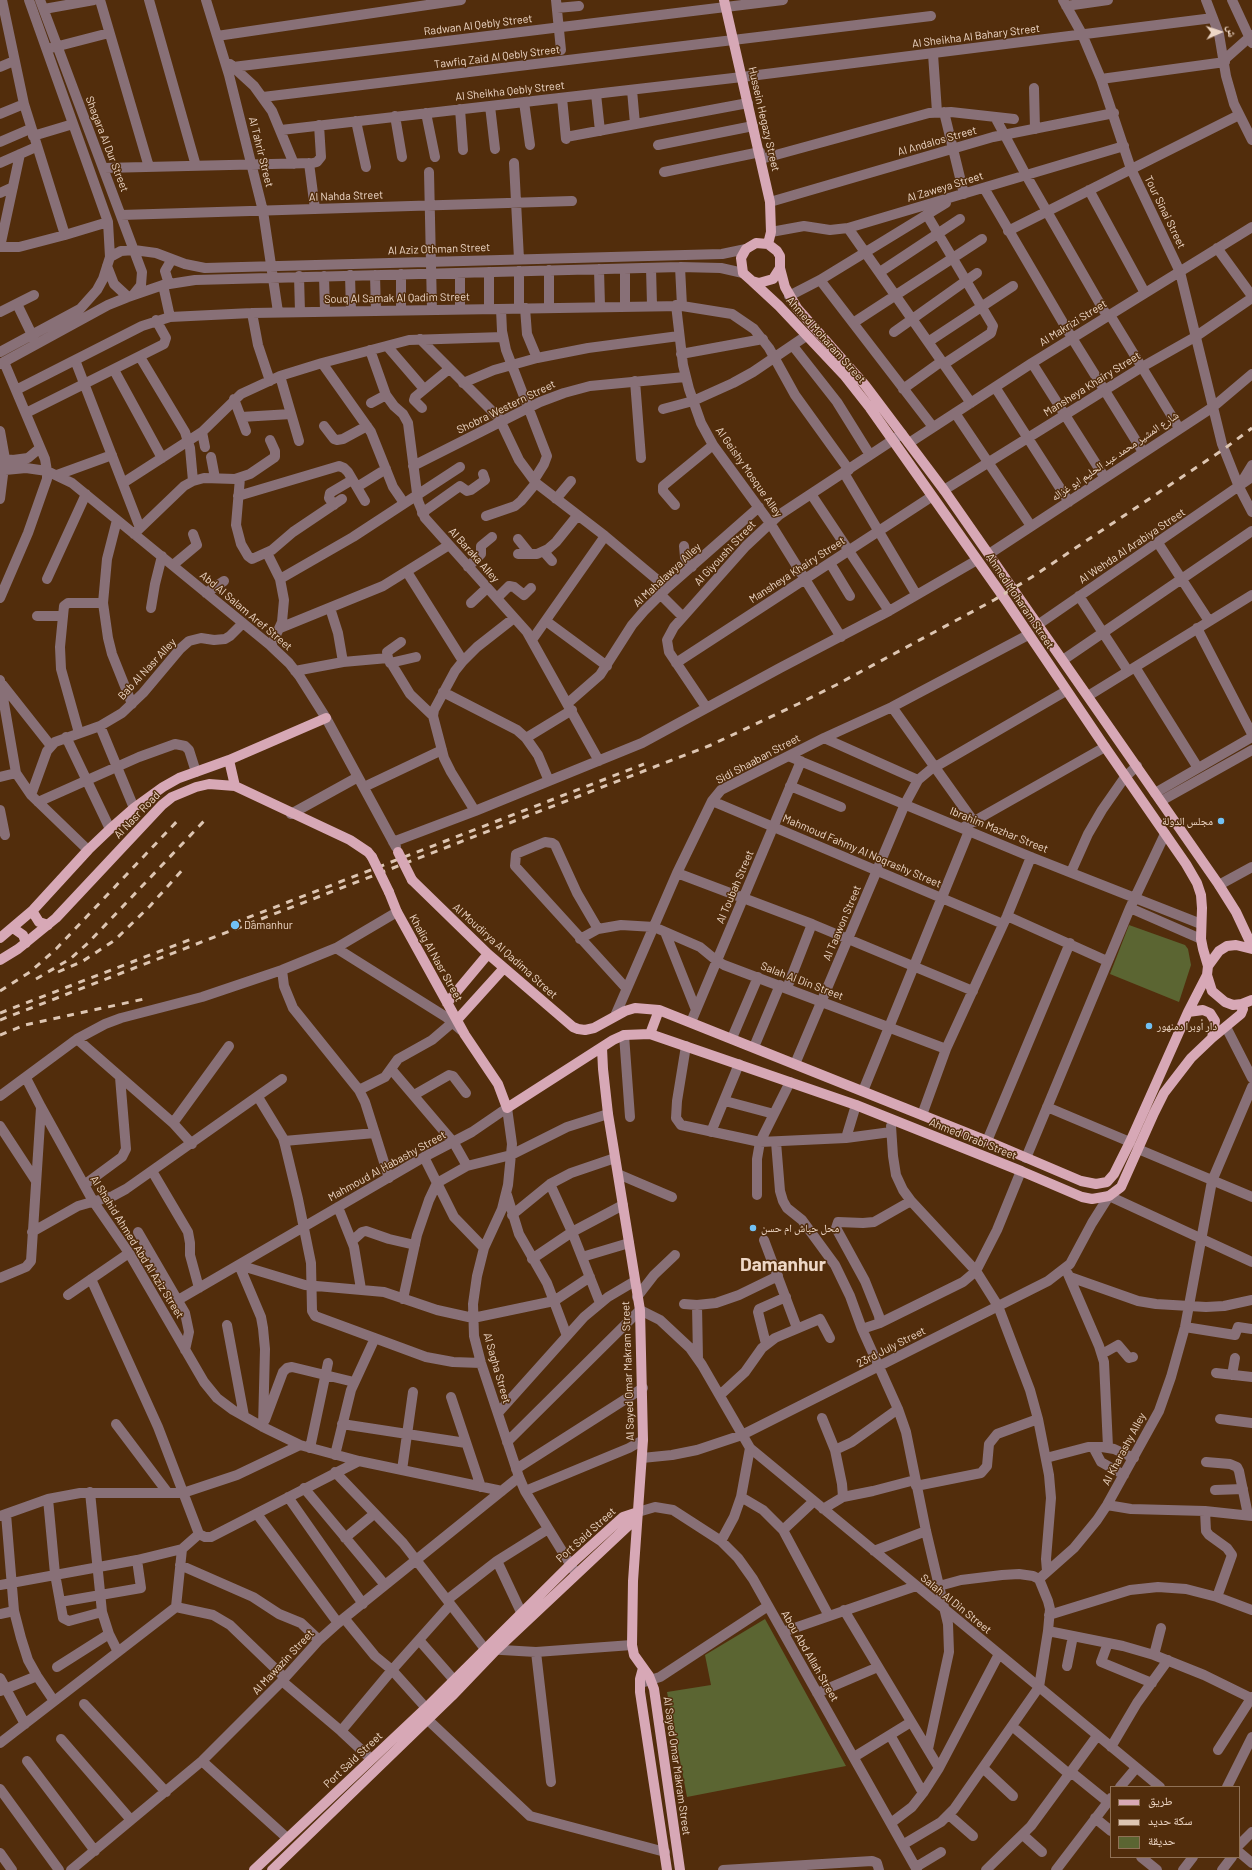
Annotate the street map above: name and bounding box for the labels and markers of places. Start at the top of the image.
place label: مجلس الدولة [1162,814,1213,828]
marker: مجلس الدولة [1216,816,1226,826]
place label: Damanhur [244,918,293,932]
marker: Damanhur [229,919,241,931]
place label: دار أوبرا دمنهور [1157,1019,1217,1033]
marker: دار أوبرا دمنهور [1144,1021,1154,1031]
place label: محل حباش ام حسن [761,1221,839,1235]
marker: محل حباش ام حسن [748,1223,758,1233]

